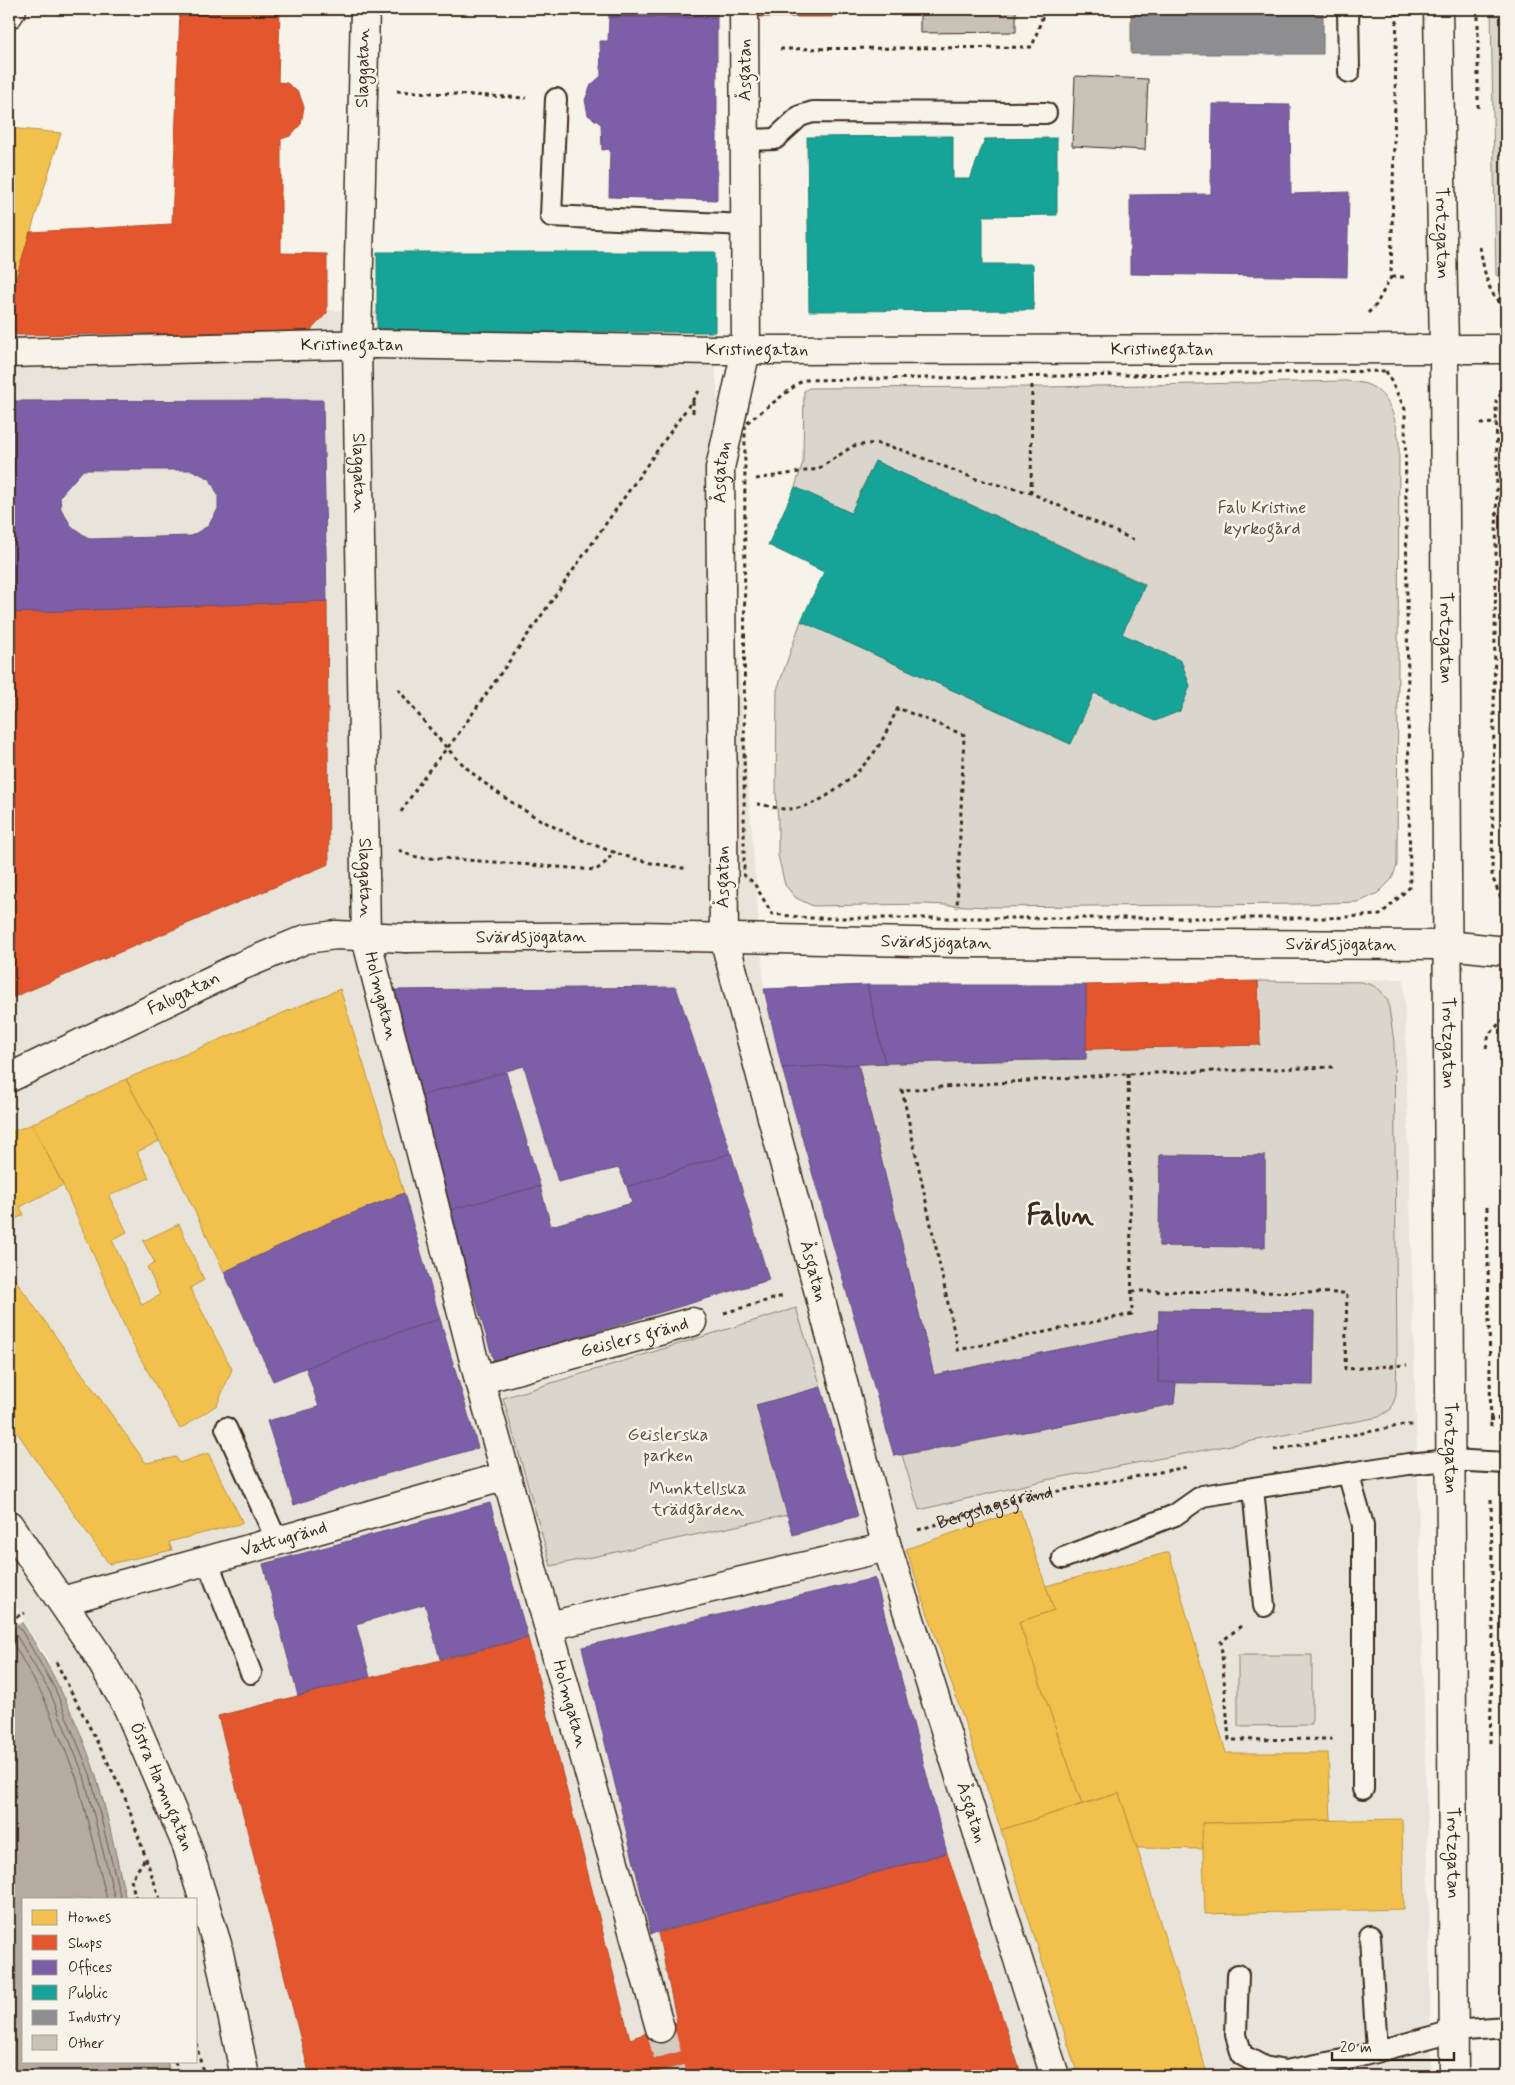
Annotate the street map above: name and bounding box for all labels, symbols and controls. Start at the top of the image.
street label: Slaggatan [350,28,377,108]
street label: Åsgatan [733,39,759,101]
street label: Trotzgatan [1429,187,1455,279]
street label: Kristinegatan [301,333,403,359]
street label: Kristinegatan [1110,337,1213,363]
street label: Kristinegatan [705,338,808,364]
street label: Slaggatan [346,433,372,513]
street label: Åsgatan [708,439,738,503]
park label: Falu Kristine kyrkogård [1218,496,1306,543]
street label: Trotzgatan [1433,592,1458,684]
street label: Slaggatan [352,838,378,918]
street label: Åsgatan [711,846,737,908]
street label: Svärdsjögatan [476,924,586,949]
street label: Svärdsjögatan [880,929,991,955]
street label: Svärdsjögatan [1285,932,1396,957]
street label: Holmgatan [358,949,404,1043]
street label: Falugatan [143,966,224,1021]
street label: Trotzgatan [1435,997,1460,1089]
district label: Falun [1026,1198,1095,1235]
street label: Åsgatan [794,1238,833,1305]
street label: Geislers gränd [578,1312,691,1364]
street label: Trotzgatan [1437,1402,1463,1494]
park label: Geislerska parken [628,1423,708,1468]
park label: Munktellska trädgården [649,1477,747,1524]
street label: Bergslagsgränd [934,1480,1055,1535]
street label: Vattugränd [238,1515,330,1563]
street label: Holmgatan [546,1657,594,1751]
street label: Östra Hamngatan [124,1719,200,1855]
street label: Åsgatan [950,1779,992,1846]
street label: Trotzgatan [1440,1807,1465,1899]
legend [22,1898,198,2062]
text: Homes [68,1908,111,1928]
text: Shops [68,1934,103,1954]
text: Offices [68,1958,112,1978]
text: Public [68,1984,108,2004]
text: Industry [68,2008,121,2028]
scale bar [1332,2030,1455,2062]
text: Other [68,2034,104,2054]
text: 20 m [1340,2038,1372,2058]

